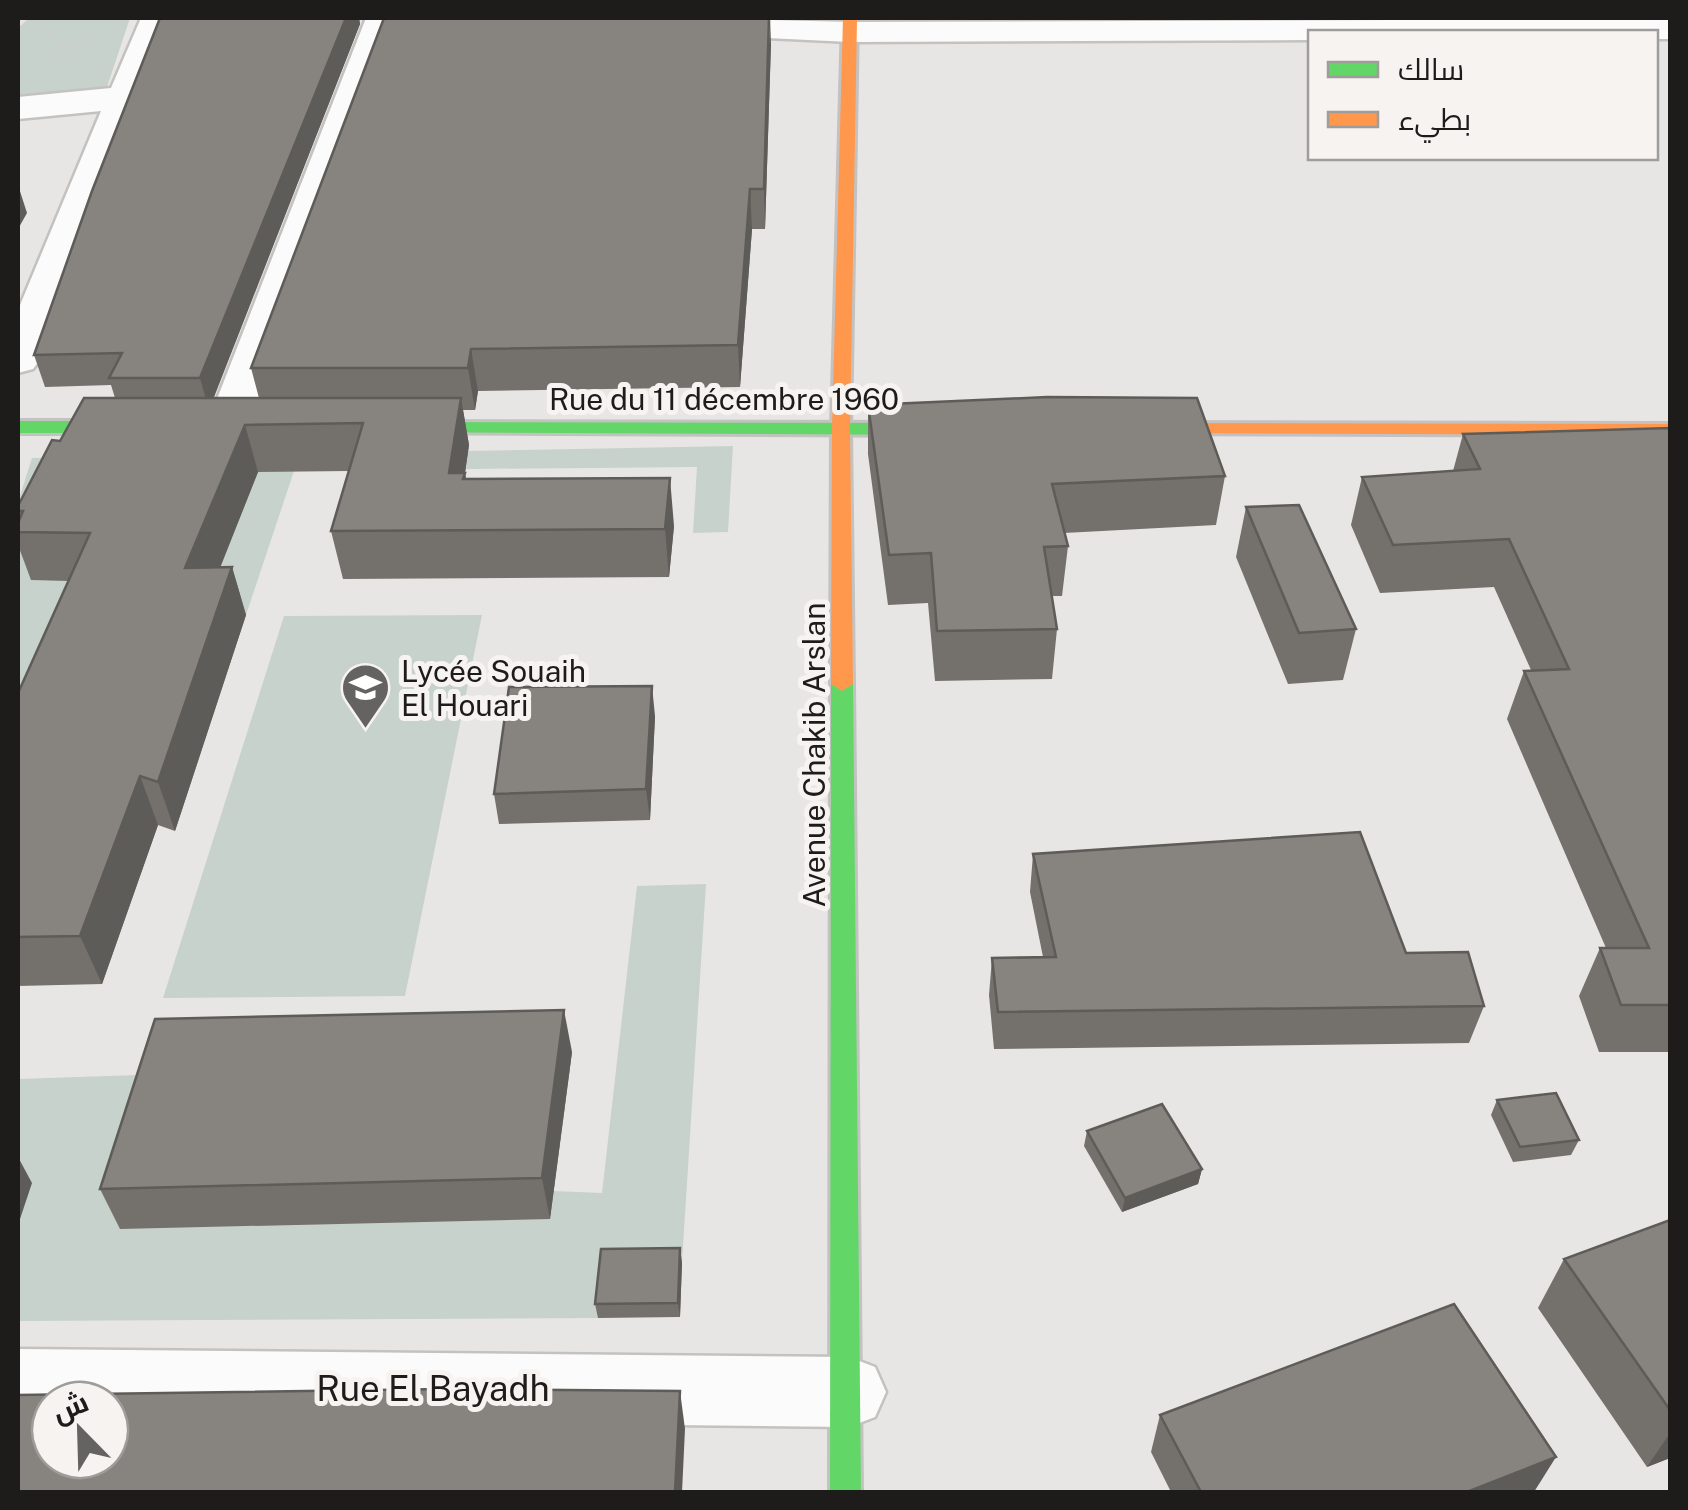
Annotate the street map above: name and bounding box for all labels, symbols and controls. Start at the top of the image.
legend [1308,30,1658,160]
text: سالك [1398,51,1464,87]
text: بطيء [1398,101,1471,143]
street label: Rue du 11 décembre 1960 [549,381,899,417]
street label: Avenue Chakib Arslan [796,602,832,908]
place label: Lycée Souaih El Houari [401,653,586,723]
school or university icon: Lycée Souaih El Houari [340,662,392,730]
street label: Rue El Bayadh [316,1368,550,1409]
north arrow [30,1380,130,1480]
text: ش [47,1384,93,1430]

